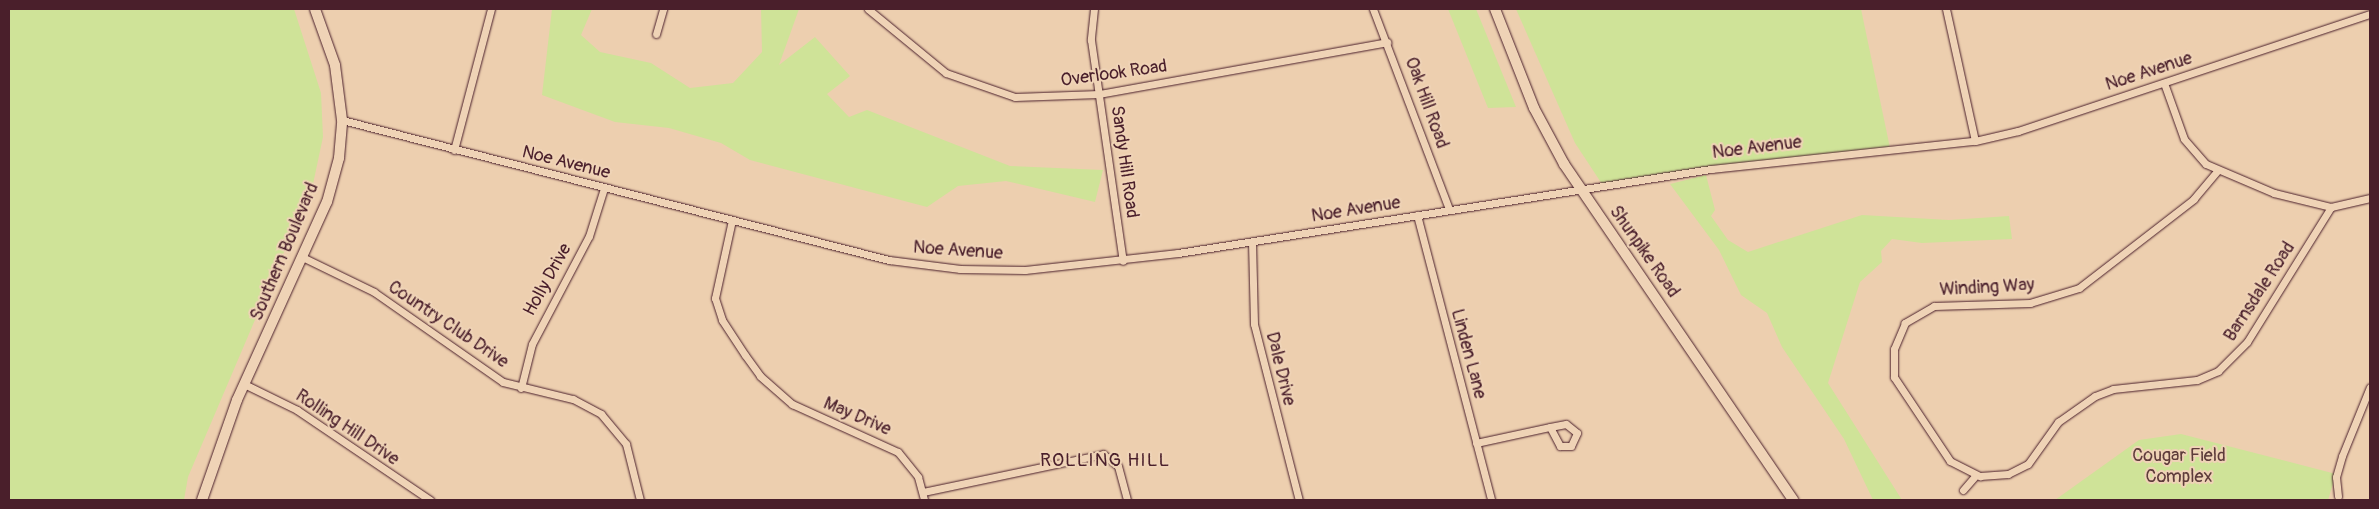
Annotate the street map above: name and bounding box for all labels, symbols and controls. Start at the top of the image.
street label: Noe Avenue [2103,48,2195,96]
street label: Oak Hill Road [1400,54,1452,152]
street label: Overlook Road [1059,56,1169,92]
street label: Sandy Hill Road [1105,104,1143,220]
street label: Noe Avenue [1711,132,1803,164]
street label: Noe Avenue [520,142,612,184]
street label: Southern Boulevard [246,180,324,324]
street label: Noe Avenue [1310,192,1402,228]
street label: Shunpike Road [1604,202,1684,302]
street label: Noe Avenue [912,237,1004,265]
street label: Barnsdale Road [2220,238,2300,346]
street label: Holly Drive [519,240,577,320]
street label: Winding Way [1939,275,2035,301]
street label: Country Club Drive [384,277,512,373]
street label: Linden Lane [1446,307,1490,401]
street label: Dale Drive [1260,330,1300,408]
street label: Rolling Hill Drive [291,385,403,471]
street label: May Drive [820,393,894,441]
park label: Cougar Field Complex [2132,446,2226,488]
district label: ROLLING HILL [1038,450,1172,472]

